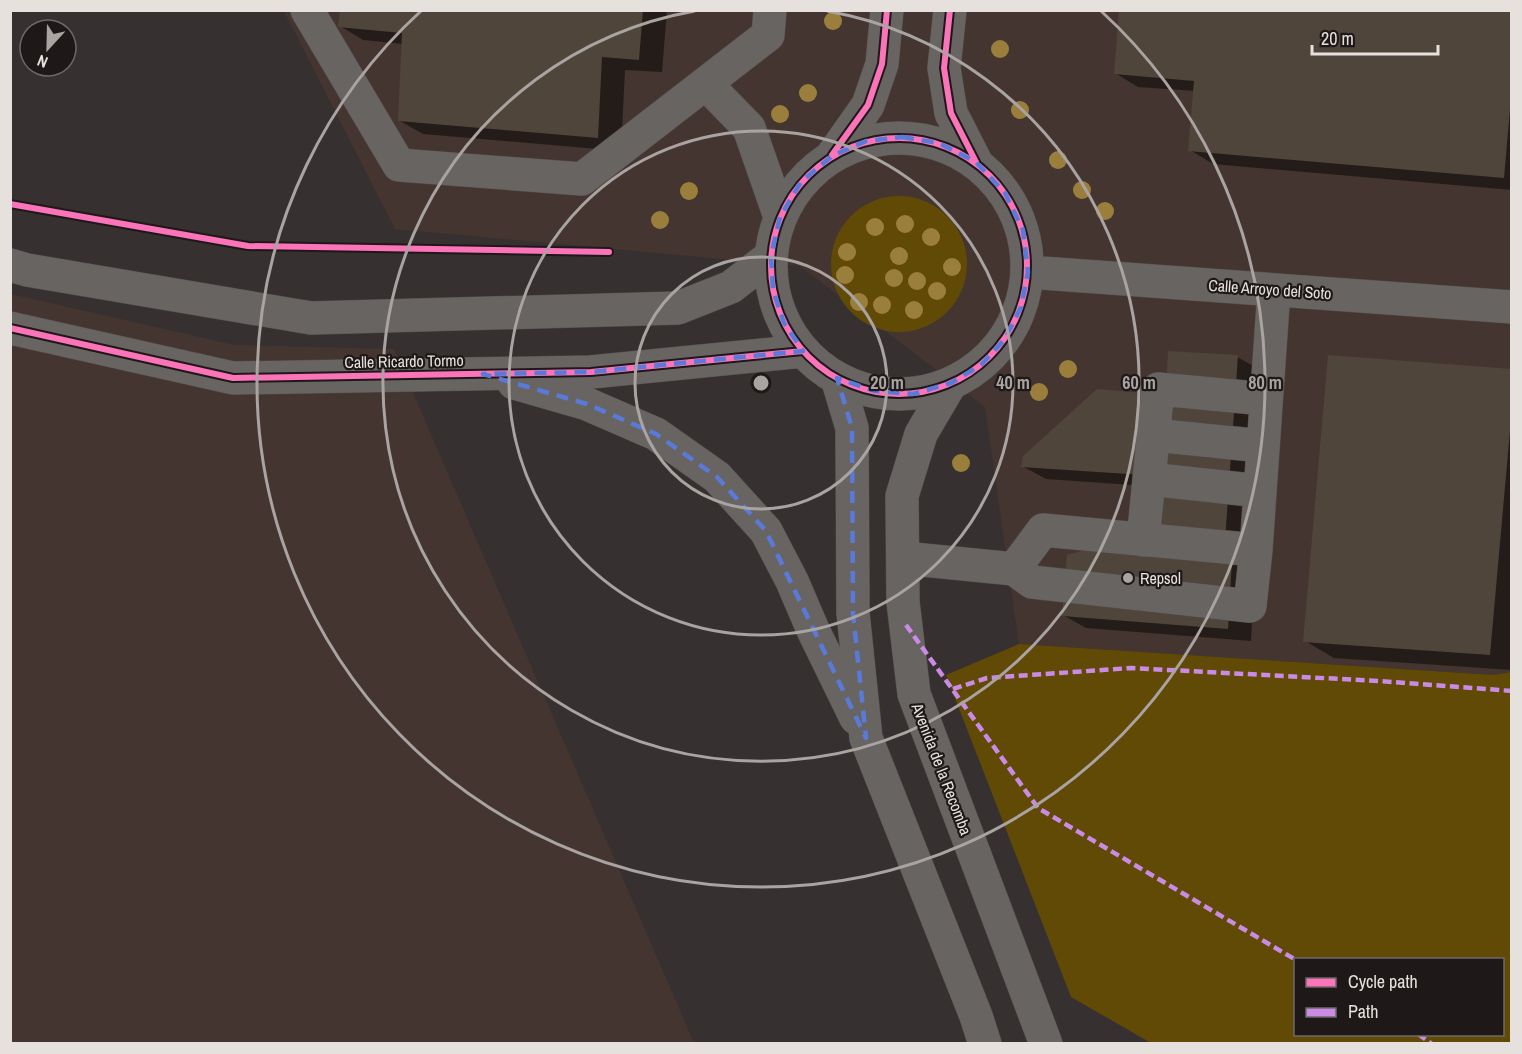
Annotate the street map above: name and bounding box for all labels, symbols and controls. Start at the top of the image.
north arrow [18,18,78,78]
scale bar [1312,18,1438,56]
text: 20 m [1321,26,1354,51]
text: N [34,50,51,74]
street label: Calle Arroyo del Soto [1208,274,1332,304]
street label: Calle Ricardo Tormo [344,349,464,373]
text: 20 m [870,370,904,395]
text: 40 m [996,370,1030,395]
text: 60 m [1122,370,1156,395]
text: 80 m [1248,370,1282,395]
centre of rings [751,373,771,393]
place label: Repsol [1140,567,1181,589]
marker: Repsol [1121,571,1135,585]
street label: Avenida de la Recomba [906,699,978,839]
legend [1294,958,1504,1036]
text: Cycle path [1348,969,1418,994]
text: Path [1348,999,1378,1024]

